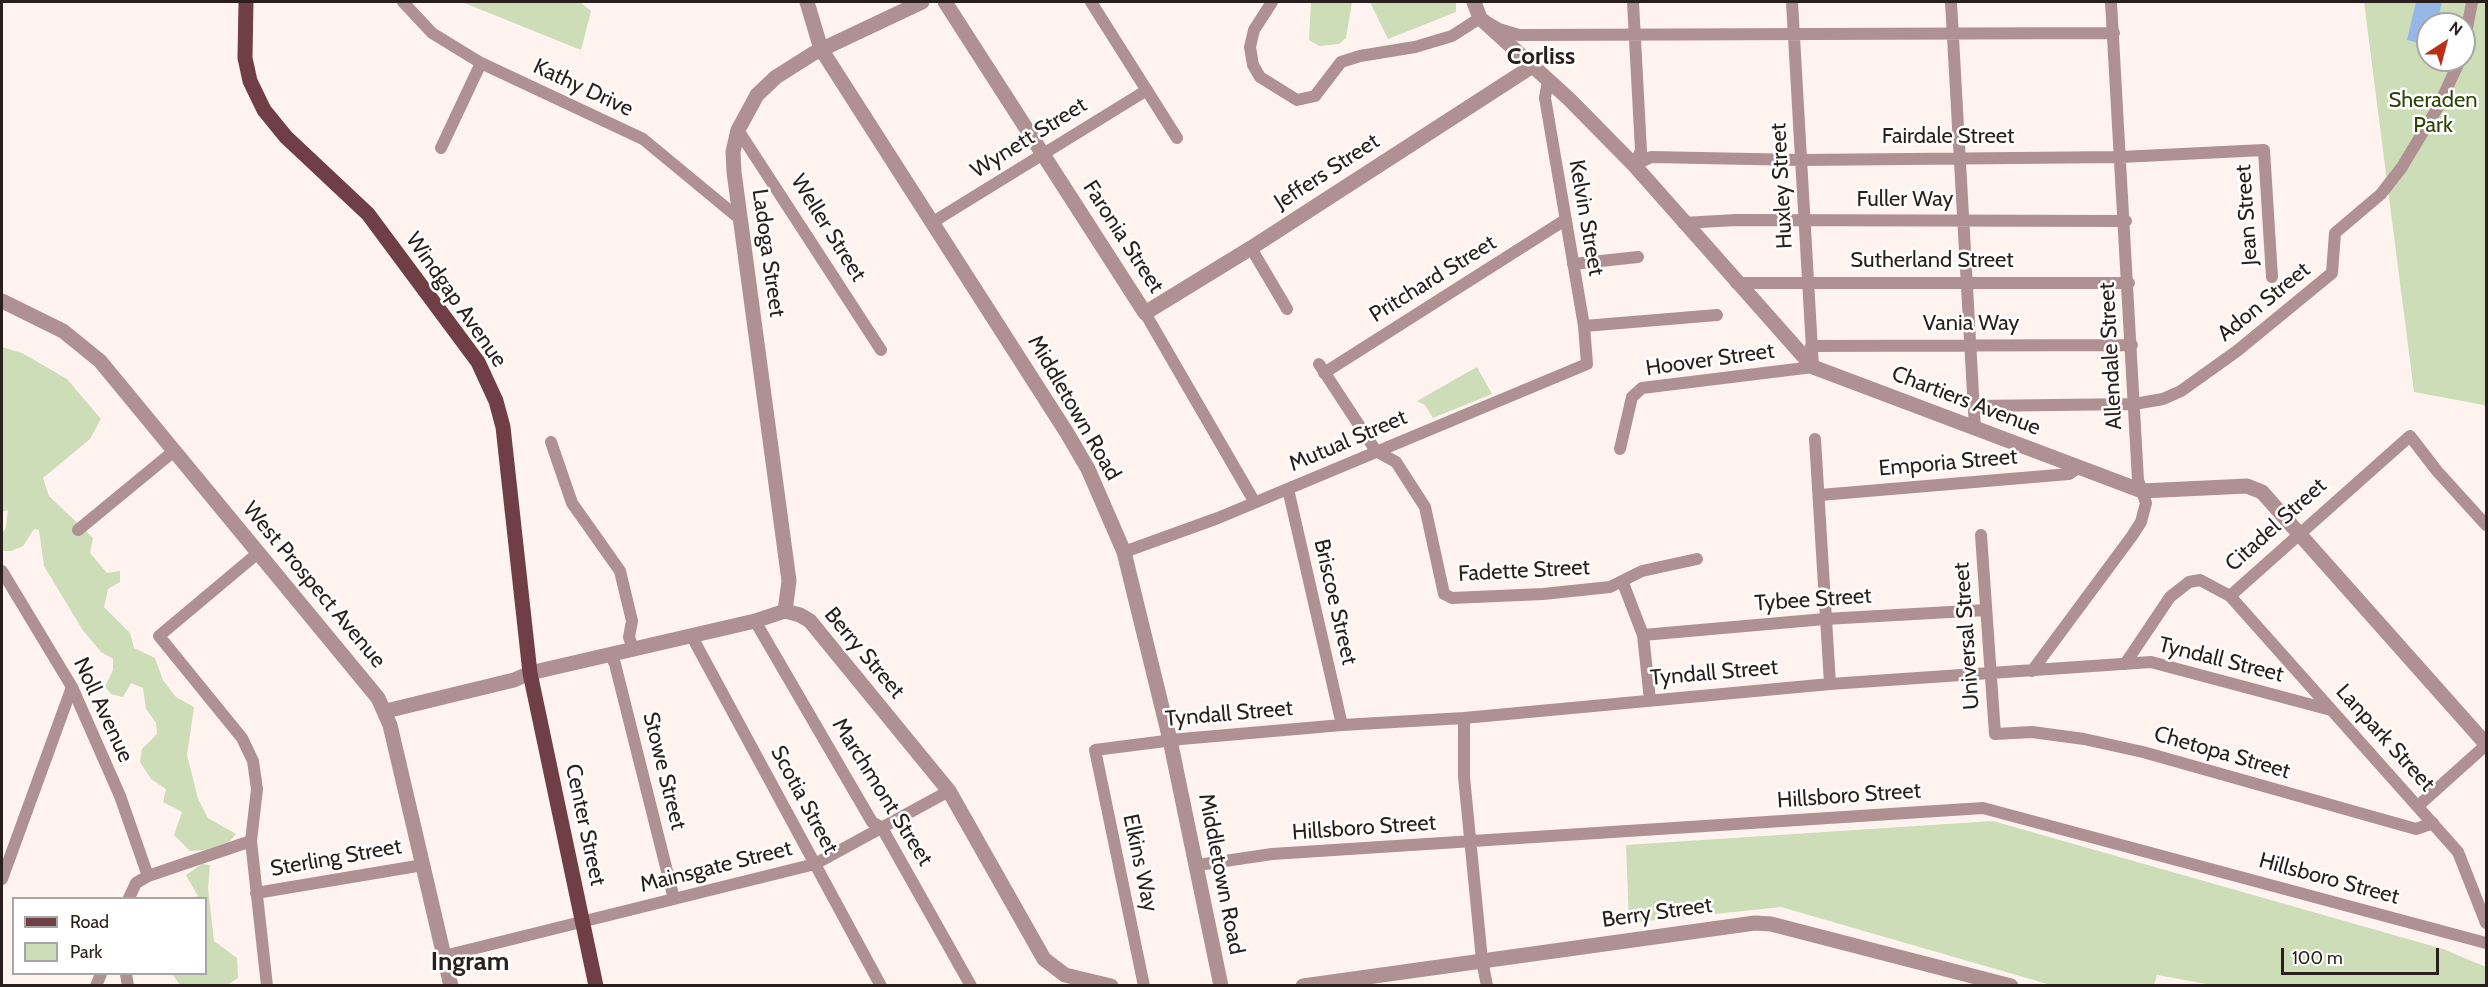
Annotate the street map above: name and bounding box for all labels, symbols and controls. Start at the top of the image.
north arrow [2416,12,2476,72]
text: N [2446,18,2466,40]
district label: Corliss [1507,43,1575,71]
street label: Kathy Drive [529,53,637,123]
park label: Sheraden Park [2388,88,2478,140]
street label: Wynett Street [966,92,1092,184]
street label: Huxley Street [1766,122,1798,250]
street label: Fairdale Street [1882,124,2014,150]
street label: Jeffers Street [1270,128,1384,216]
street label: Kelvin Street [1563,158,1609,278]
street label: Jean Street [2230,164,2264,266]
street label: Weller Street [785,170,871,286]
street label: Faronia Street [1077,176,1169,298]
street label: Ladoga Street [746,187,790,319]
street label: Fuller Way [1857,187,1953,213]
street label: Windgap Avenue [400,228,512,372]
street label: Pritchard Street [1365,230,1501,328]
street label: Sutherland Street [1850,248,2014,274]
street label: Adon Street [2212,257,2316,347]
street label: Allendale Street [2094,281,2128,431]
street label: Vania Way [1923,311,2019,337]
street label: Middletown Road [1022,331,1126,485]
street label: Hoover Street [1644,338,1776,382]
street label: Chartiers Avenue [1888,361,2044,441]
street label: Mutual Street [1285,404,1411,478]
street label: Emporia Street [1877,444,2019,482]
street label: Citadel Street [2220,473,2332,577]
street label: West Prospect Avenue [237,497,391,673]
street label: Briscoe Street [1308,536,1362,668]
street label: Fadette Street [1458,554,1590,588]
street label: Universal Street [1949,561,1985,711]
street label: Tybee Street [1754,583,1872,617]
street label: Berry Street [818,602,910,704]
street label: Tyndall Street [2156,632,2286,688]
street label: Noll Avenue [67,653,139,767]
street label: Tyndall Street [1649,654,1779,692]
street label: Lanpark Street [2330,679,2440,797]
street label: Tyndall Street [1164,695,1294,733]
street label: Stowe Street [637,709,691,833]
street label: Marchmont Street [826,713,938,871]
street label: Chetopa Street [2151,721,2293,785]
street label: Scotia Street [764,741,844,859]
street label: Center Street [559,762,611,888]
street label: Hillsboro Street [1776,778,1922,814]
street label: Middletown Road [1192,791,1250,957]
street label: Hillsboro Street [1291,810,1437,846]
street label: Elkins Way [1117,812,1163,914]
street label: Sterling Street [268,833,404,883]
street label: Mainsgate Street [637,835,795,899]
street label: Hillsboro Street [2256,848,2402,910]
street label: Berry Street [1600,892,1714,934]
legend [12,897,207,975]
text: Road [70,911,109,933]
scale bar [2284,936,2442,974]
text: Park [70,941,102,963]
district label: Ingram [431,946,509,978]
text: 100 m [2292,947,2343,969]

